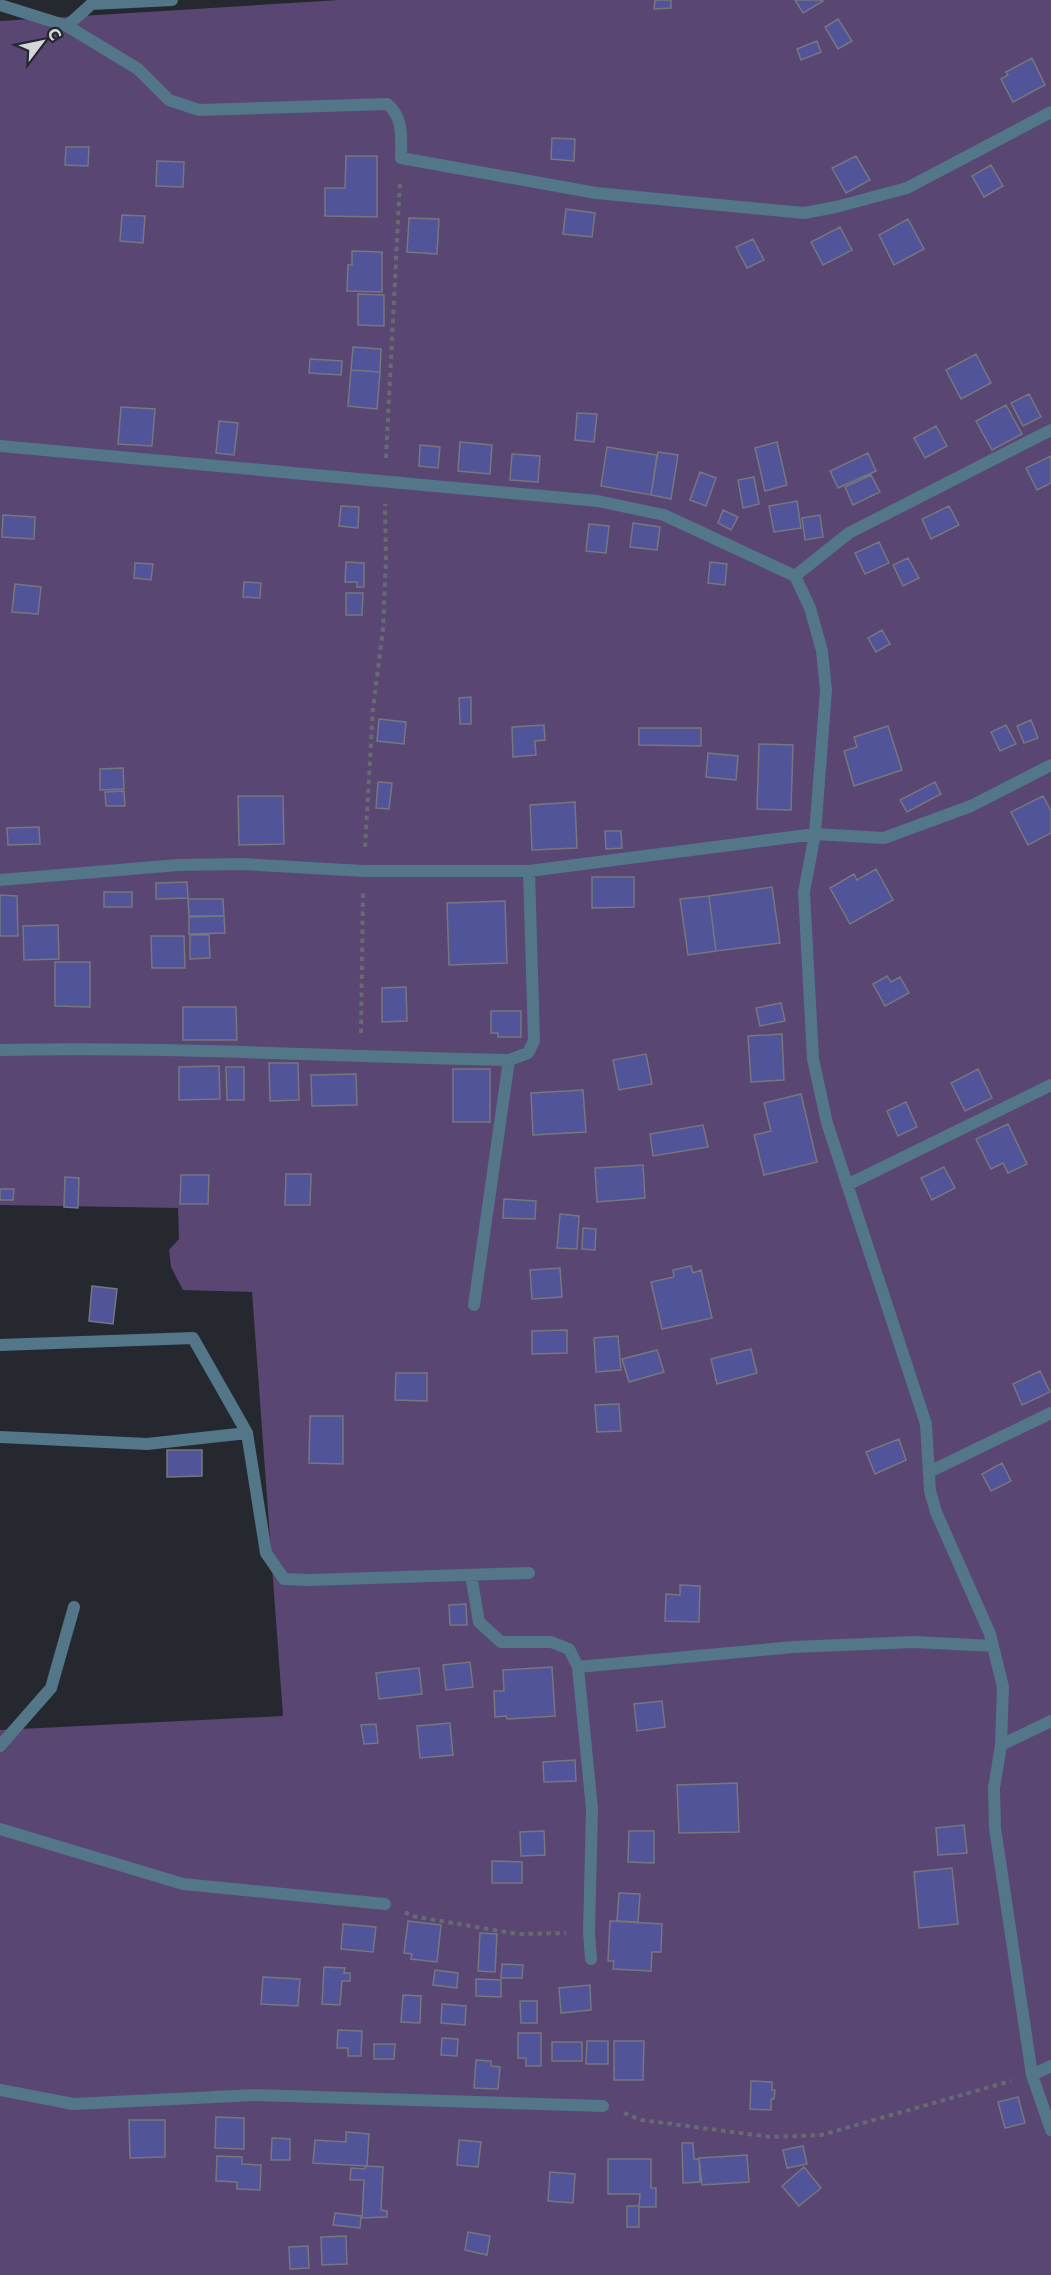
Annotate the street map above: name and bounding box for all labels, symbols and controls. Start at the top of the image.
north arrow [12,12,72,72]
text: С [44,24,66,44]

